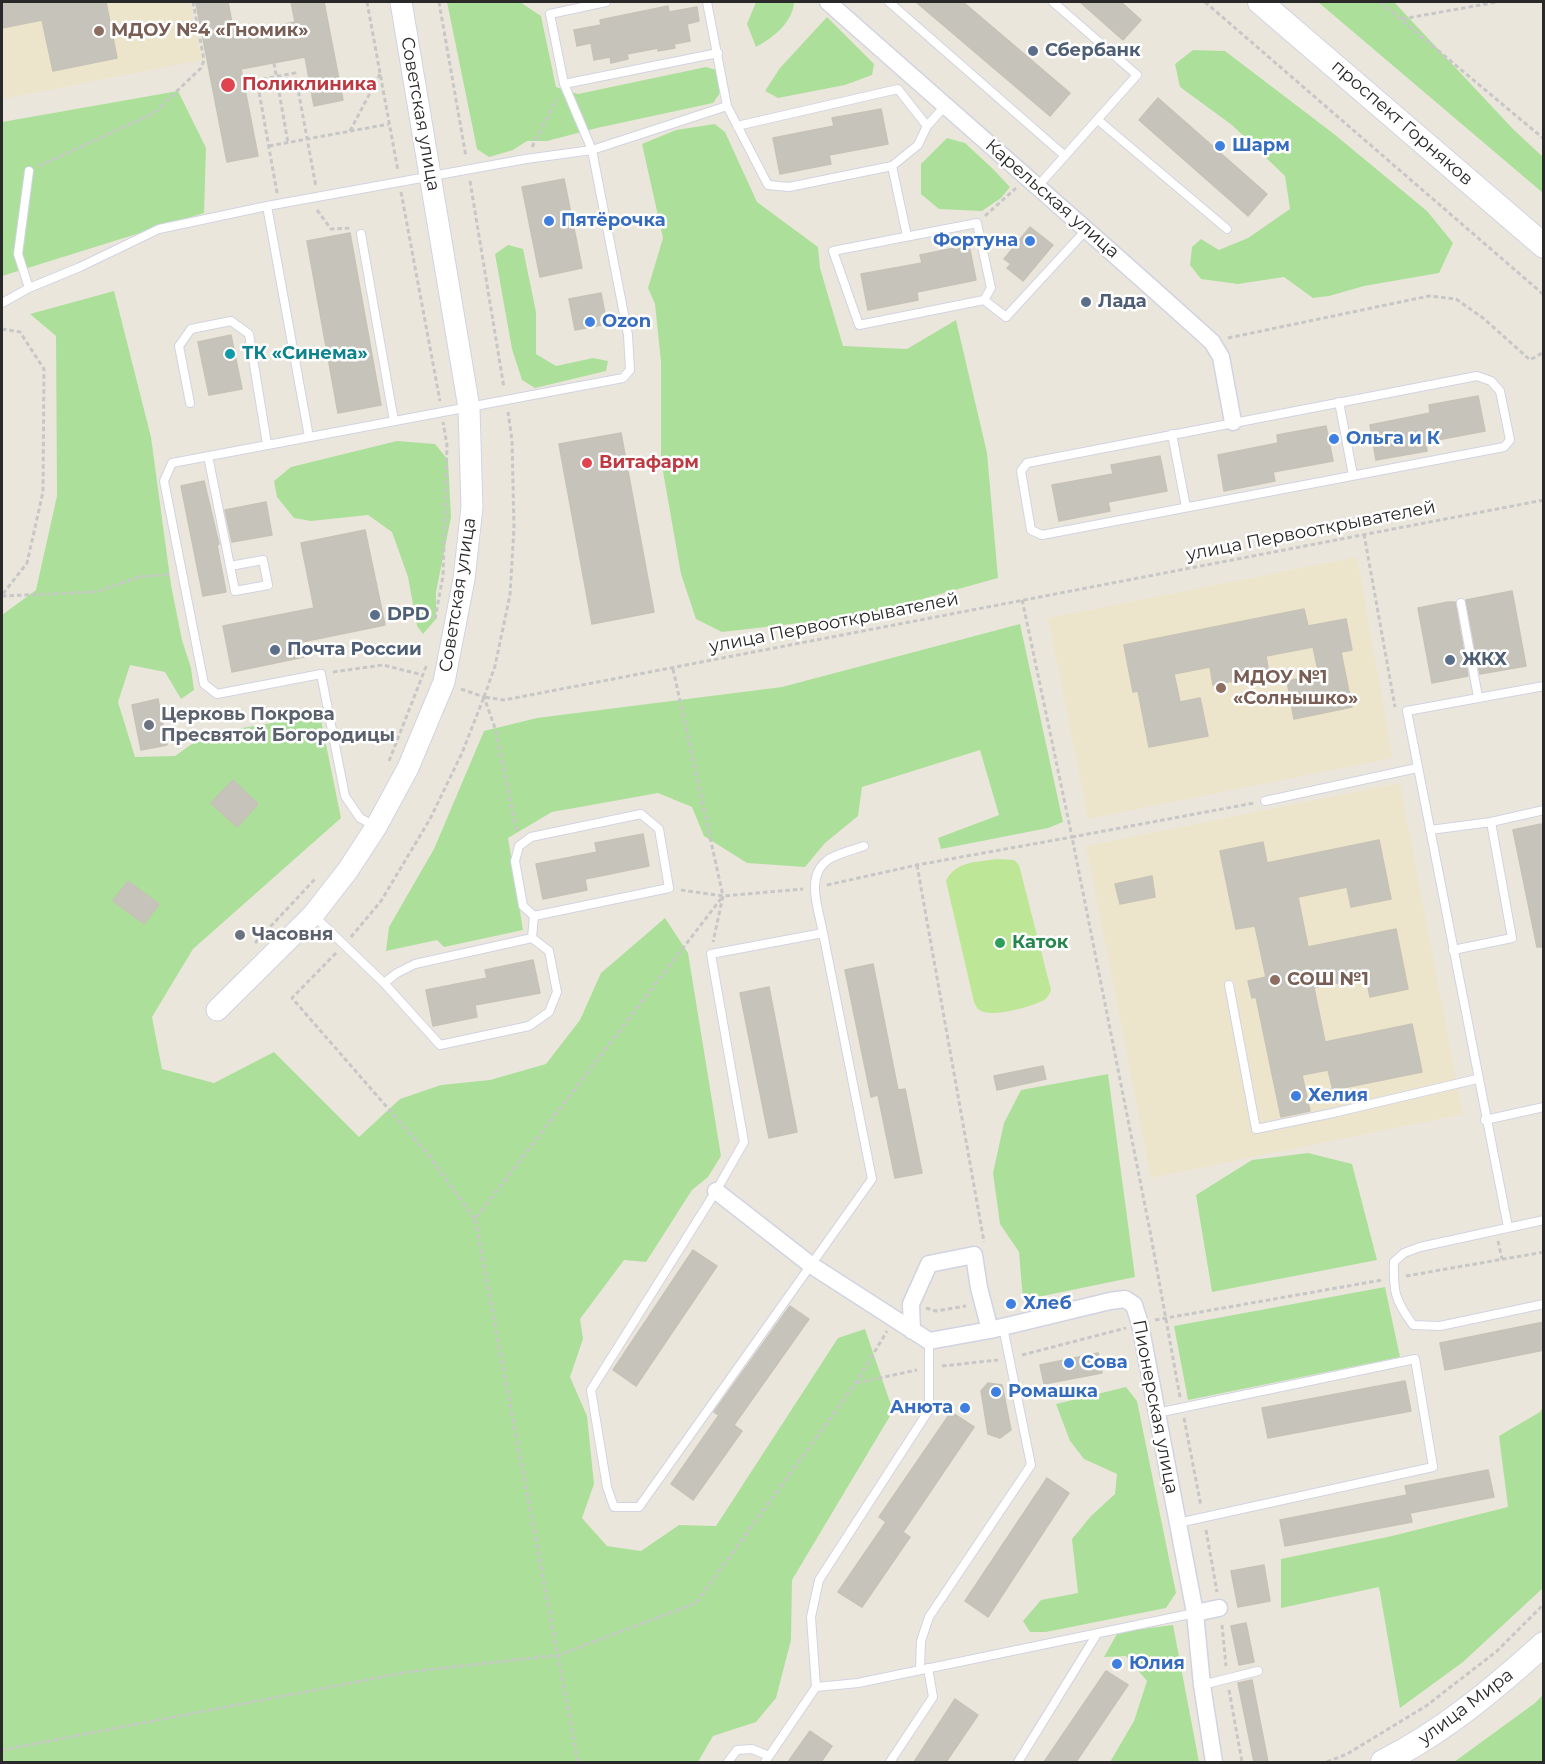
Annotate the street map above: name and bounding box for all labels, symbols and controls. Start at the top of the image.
place label: МДОУ №4 «Гномик» [111,20,309,42]
marker: МДОУ №4 «Гномик» [92,24,106,38]
street label: Советская улица [396,35,444,193]
place label: Сбербанк [1045,40,1141,62]
marker: Сбербанк [1026,44,1040,58]
street label: проспект Горняков [1327,56,1477,190]
place label: Поликлиника [242,74,377,96]
marker: Поликлиника [219,76,237,94]
street label: Карельская улица [981,135,1123,263]
place label: Шарм [1232,135,1290,157]
marker: Шарм [1213,139,1227,153]
place label: Пятёрочка [561,210,666,232]
marker: Пятёрочка [542,214,556,228]
place label: Фортуна [933,230,1018,252]
marker: Фортуна [1023,234,1037,248]
place label: Лада [1098,291,1147,313]
marker: Лада [1079,295,1093,309]
place label: Ozon [602,311,651,333]
marker: Ozon [583,315,597,329]
place label: ТК «Синема» [242,343,368,365]
marker: ТК «Синема» [223,347,237,361]
place label: Ольга и К [1346,428,1440,450]
marker: Ольга и К [1327,432,1341,446]
place label: Витафарм [599,452,699,474]
marker: Витафарм [580,456,594,470]
street label: улица Первооткрывателей [1185,496,1437,566]
street label: Советская улица [435,516,481,674]
street label: улица Первооткрывателей [708,588,960,658]
place label: DPD [387,604,430,626]
marker: DPD [368,608,382,622]
place label: Почта России [287,639,422,661]
marker: Почта России [268,643,282,657]
place label: ЖКХ [1462,649,1507,671]
marker: ЖКХ [1443,653,1457,667]
place label: МДОУ №1 «Солнышко» [1233,667,1358,710]
marker: МДОУ №1 «Солнышко» [1214,681,1228,695]
place label: Церковь Покрова Пресвятой Богородицы [161,704,395,746]
marker: Церковь Покрова Пресвятой Богородицы [142,718,156,732]
place label: Часовня [252,924,333,946]
marker: Часовня [233,928,247,942]
place label: Каток [1012,932,1068,954]
marker: Каток [993,936,1007,950]
place label: СОШ №1 [1287,969,1369,991]
marker: СОШ №1 [1268,973,1282,987]
place label: Хелия [1308,1085,1368,1107]
marker: Хелия [1289,1089,1303,1103]
place label: Хлеб [1023,1293,1072,1315]
marker: Хлеб [1004,1297,1018,1311]
street label: Пионерская улица [1128,1318,1182,1496]
place label: Сова [1081,1352,1128,1374]
marker: Сова [1062,1356,1076,1370]
place label: Ромашка [1008,1381,1098,1403]
marker: Ромашка [989,1385,1003,1399]
place label: Анюта [890,1397,953,1419]
marker: Анюта [958,1401,972,1415]
place label: Юлия [1129,1653,1185,1675]
marker: Юлия [1110,1657,1124,1671]
street label: улица Мира [1414,1664,1518,1750]

